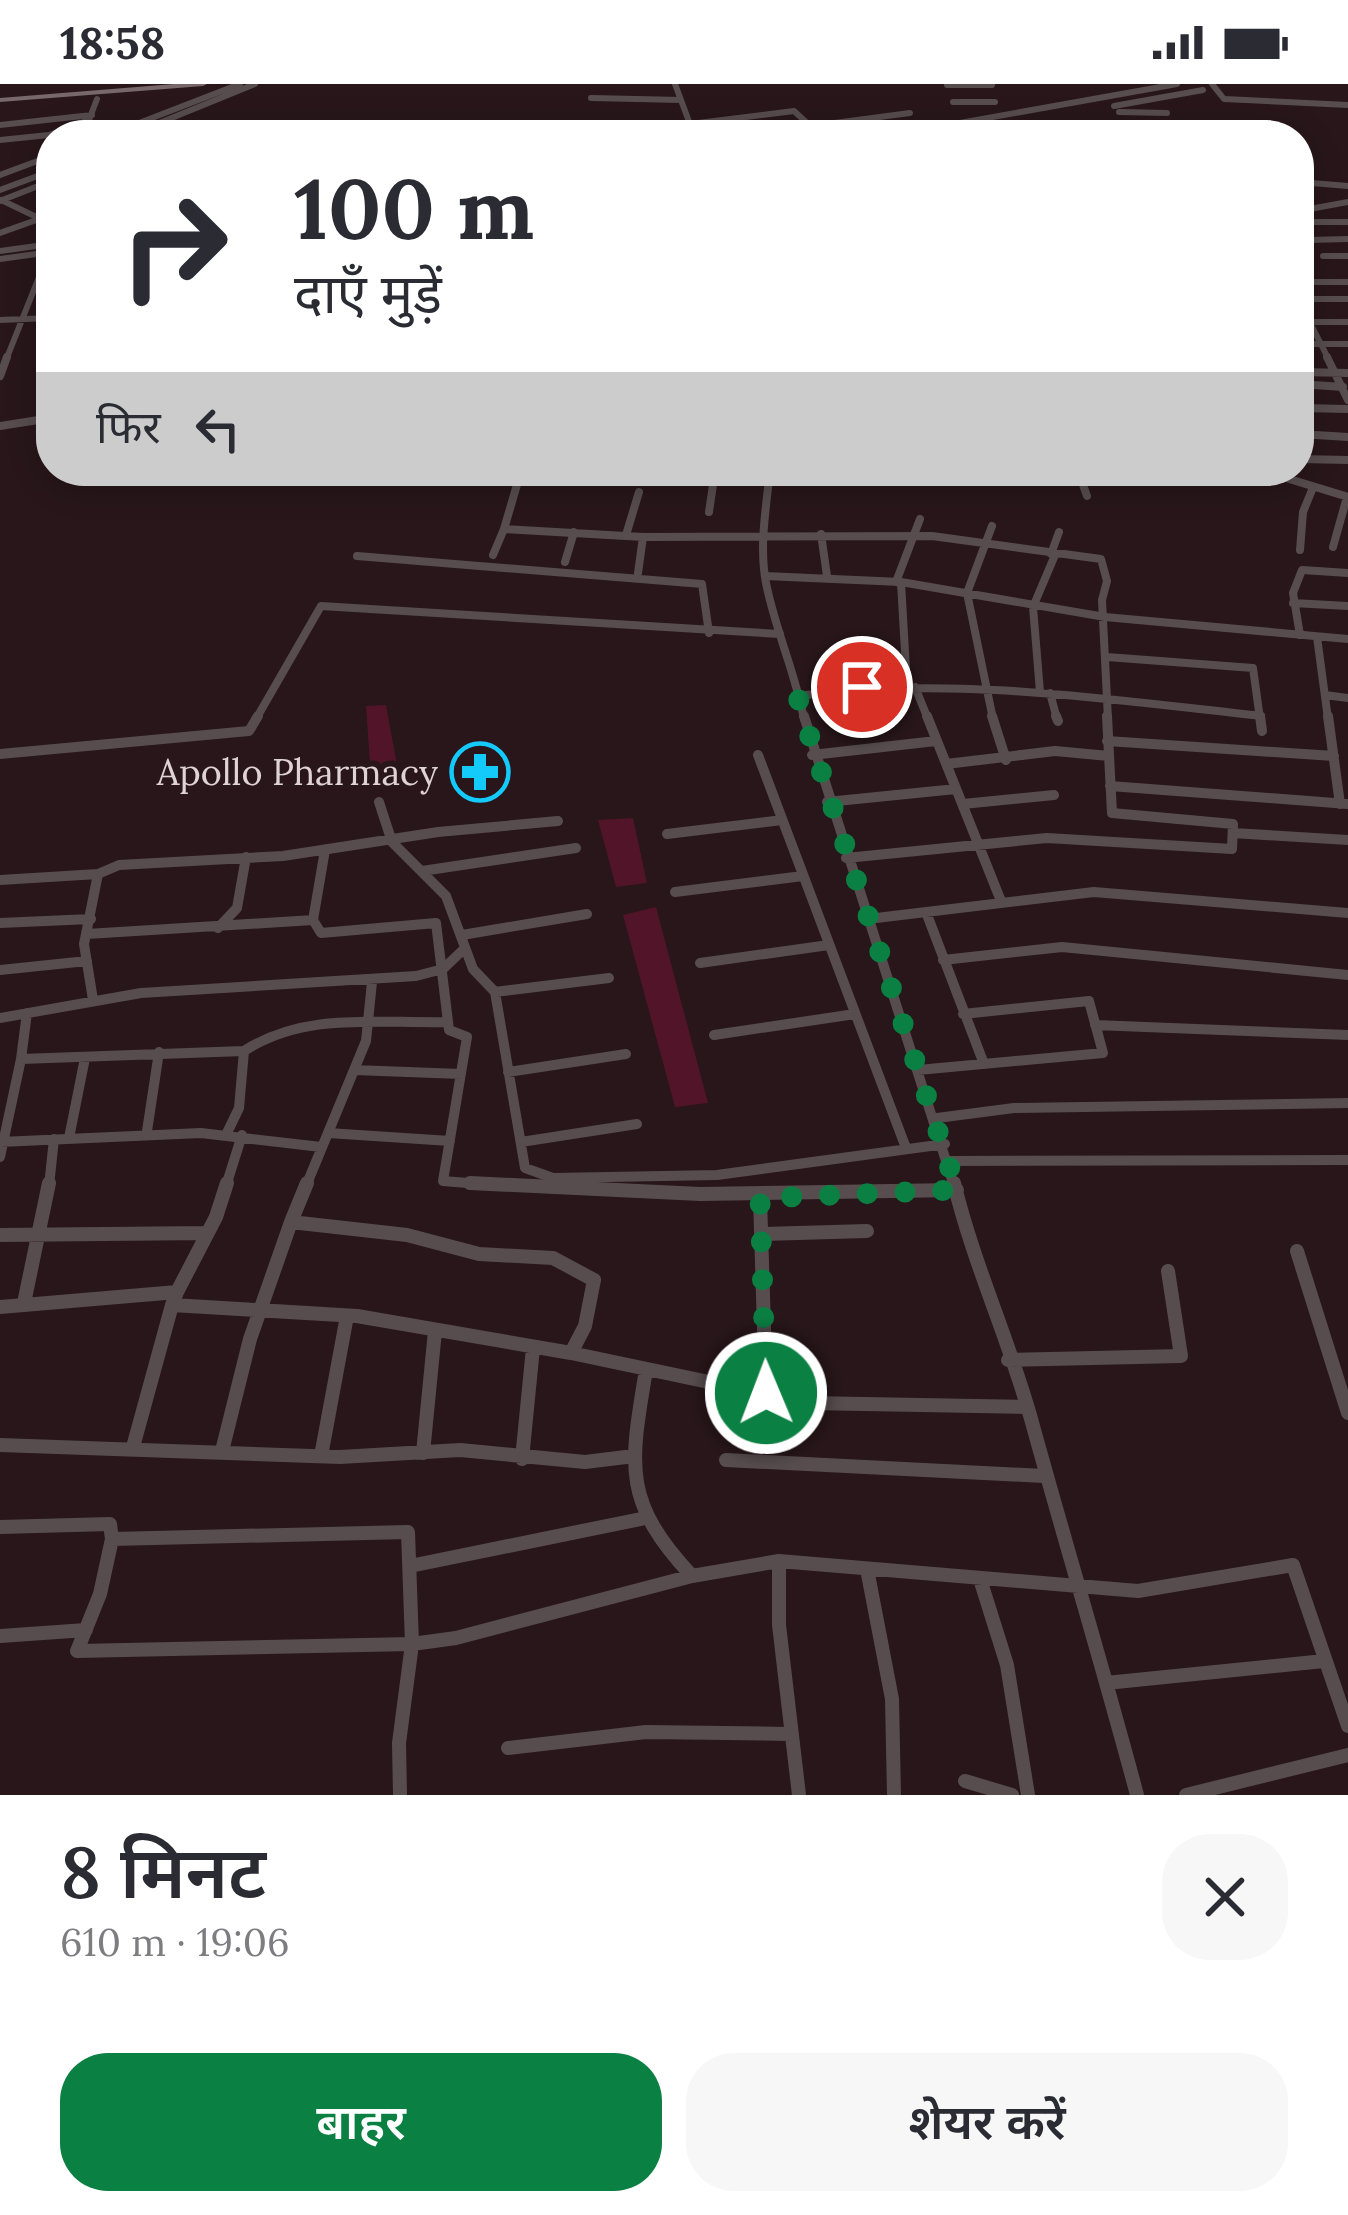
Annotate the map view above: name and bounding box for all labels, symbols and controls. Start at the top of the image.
text: 18:58 [60,14,165,71]
text: 100 m [294,154,534,262]
icon: right [96,168,252,324]
text: दाएँ मुड़ें [294,259,442,328]
icon: left [185,396,251,462]
text: फिर [96,398,161,455]
pin [811,636,913,738]
icon: arrive [829,654,895,720]
pharmacy icon: Apollo Pharmacy [449,741,511,803]
place label: Apollo Pharmacy [156,749,438,795]
position arrow [703,1330,829,1456]
text: 8 मिनट [60,1826,266,1918]
button: close [1162,1834,1288,1960]
text: 610 m · 19:06 [60,1917,290,1967]
button: बाहर [60,2053,662,2191]
button: शेयर करें [686,2053,1288,2191]

